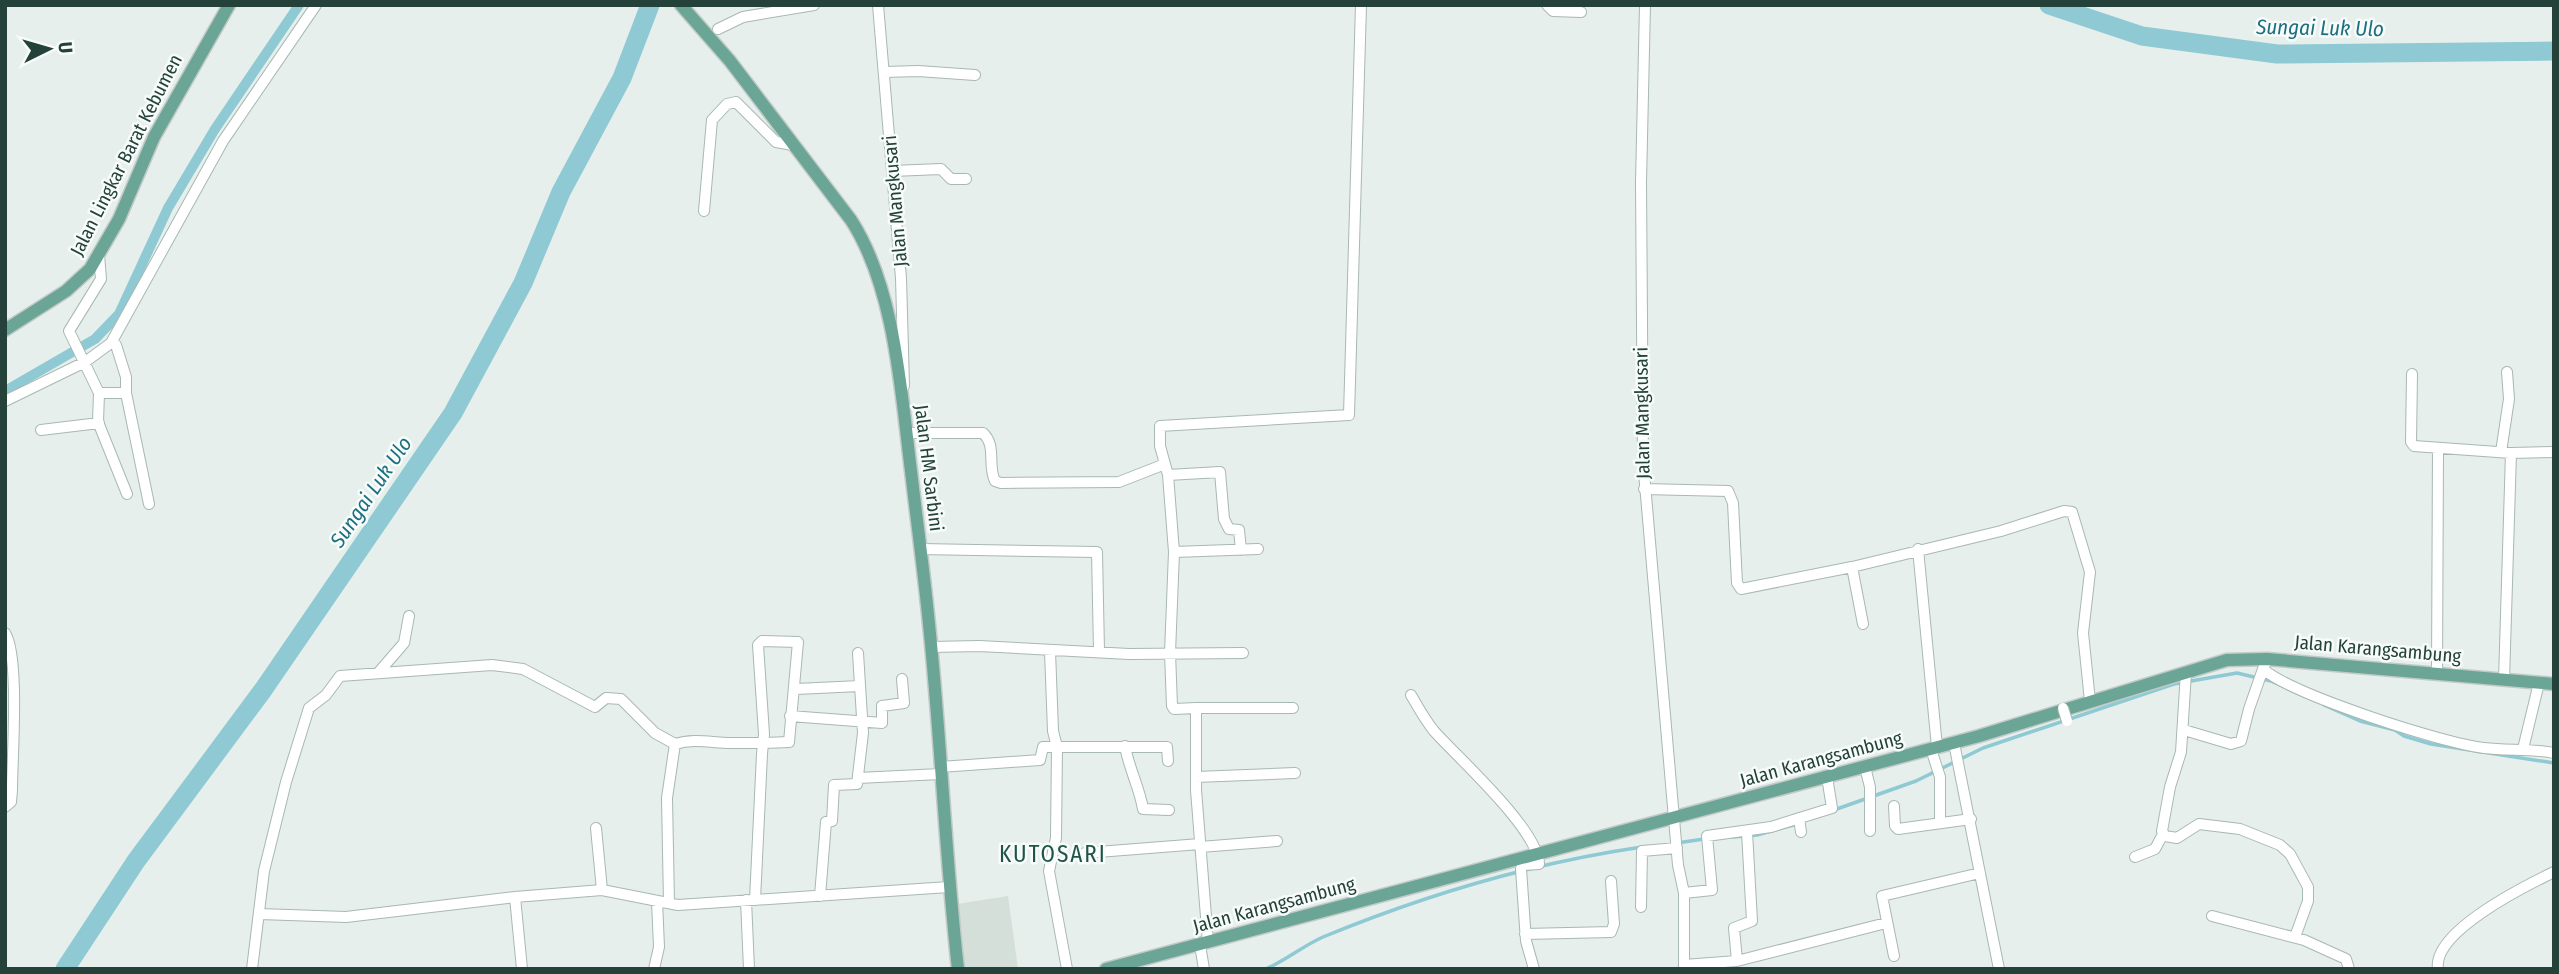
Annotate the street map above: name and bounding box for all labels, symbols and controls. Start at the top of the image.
north arrow [14,14,84,84]
water label: Sungai Luk Ulo [2255,14,2384,42]
text: U [53,41,77,54]
street label: Jalan Lingkar Barat Kebumen [65,50,187,260]
street label: Jalan Mangkusari [878,134,912,268]
street label: Jalan Mangkusari [1629,347,1655,479]
street label: Jalan HM Sarbini [910,403,948,533]
water label: Sungai Luk Ulo [324,432,418,553]
street label: Jalan Karangsambung [2294,630,2462,668]
street label: Jalan Karangsambung [1737,726,1905,792]
district label: KUTOSARI [999,840,1107,868]
street label: Jalan Karangsambung [1190,872,1358,938]

